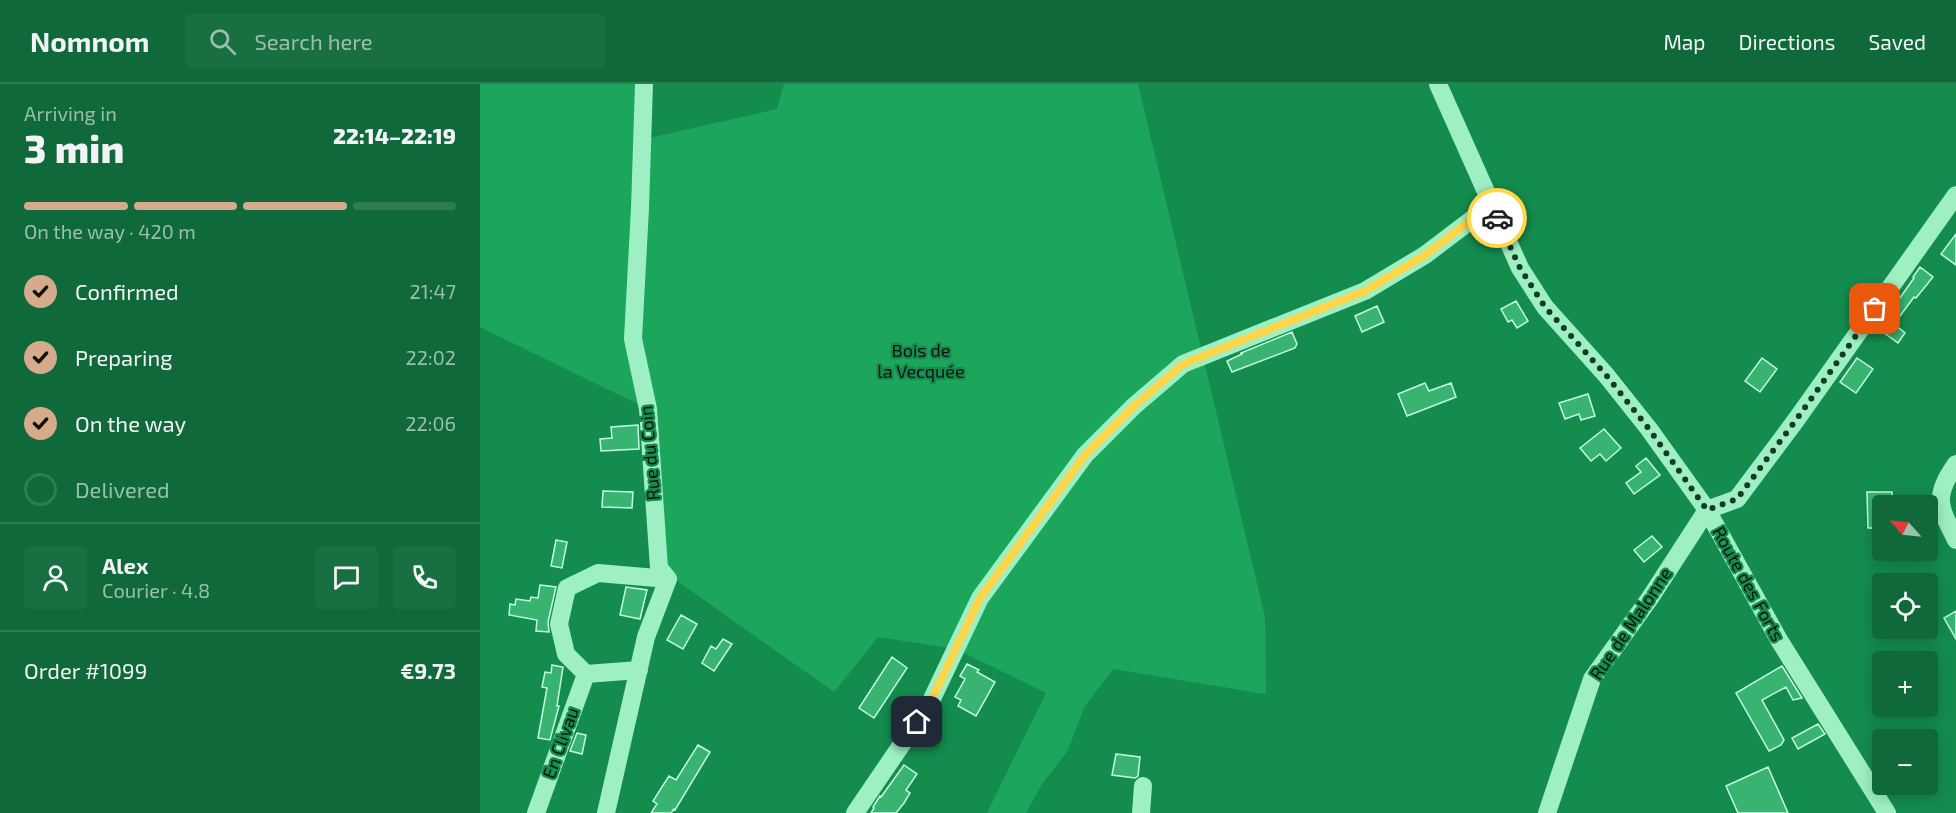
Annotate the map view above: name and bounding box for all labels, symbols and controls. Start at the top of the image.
search box [185,14,605,68]
text: Nomnom [30,24,149,58]
icon: search [206,25,239,58]
text: Search here [254,28,373,54]
text: Map [1663,29,1706,54]
text: Directions [1739,29,1835,54]
text: Saved [1868,29,1926,54]
text: Arriving in [24,101,117,125]
text: 22:14–22:19 [333,122,456,148]
text: 3 min [24,124,124,171]
courier [1467,188,1527,248]
icon: car [1481,202,1514,235]
text: On the way · 420 m [24,219,196,243]
icon: check [24,275,57,308]
text: Confirmed [75,278,179,304]
text: 21:47 [410,279,456,303]
pin [1849,283,1900,334]
icon: bag [1858,292,1891,325]
park label: Bois de la Vecquée [877,339,965,382]
icon: check [24,341,57,374]
text: Preparing [75,344,173,370]
text: 22:02 [406,345,456,369]
street label: Rue du Coin [634,405,664,501]
icon: check [24,407,57,440]
text: On the way [75,410,186,436]
text: 22:06 [405,411,456,435]
text: Delivered [75,476,170,502]
north arrow [1872,495,1938,561]
map controls [1872,495,1938,795]
street label: Route des Forts [1708,522,1790,645]
button: person [24,546,87,609]
button: chat [315,546,378,609]
button: phone [393,546,456,609]
text: Alex [102,552,148,578]
street label: Rue de Malonne [1584,563,1676,684]
button: locate [1872,573,1938,639]
text: Courier · 4.8 [102,578,210,602]
button: + [1872,651,1938,717]
text: Order #1099 [24,657,147,683]
text: €9.73 [400,657,456,683]
pin [891,696,942,747]
street label: En Clivau [537,704,583,781]
icon: home [900,705,933,738]
button: − [1872,729,1938,795]

